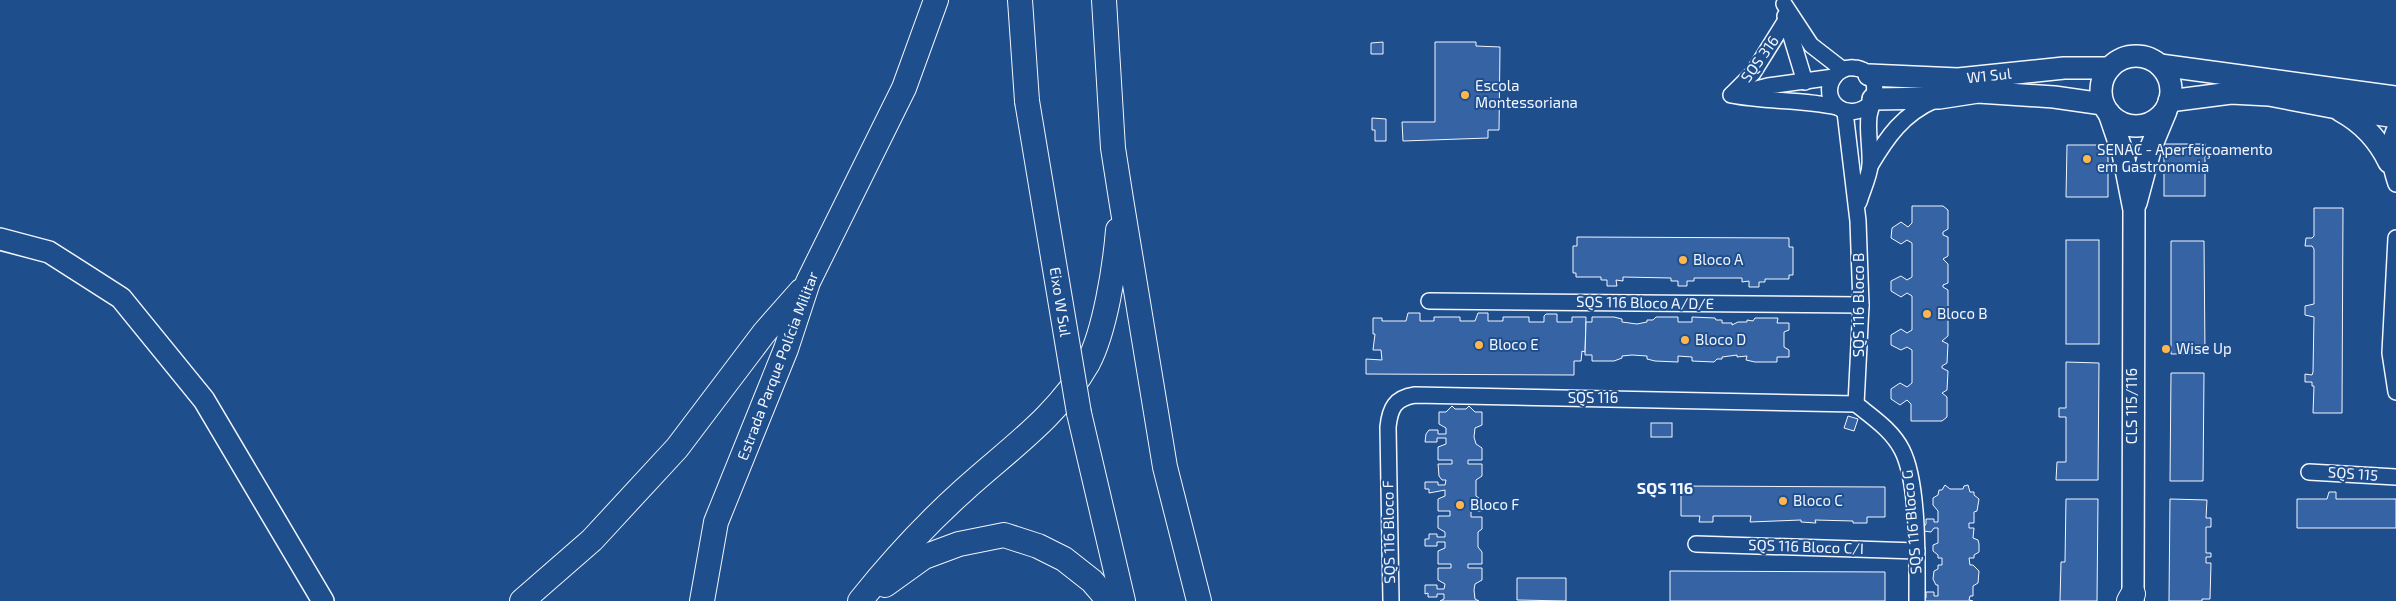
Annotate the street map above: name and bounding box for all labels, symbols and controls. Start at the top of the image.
street label: SQS 316 [1736,32,1783,86]
street label: W1 Sul [1966,64,2013,86]
place label: Escola Montessoriana [1475,76,1578,111]
marker: Escola Montessoriana [1459,89,1471,101]
place label: SENAC - Aperfeiçoamento em Gastronomia [2097,140,2273,175]
marker: SENAC - Aperfeiçoamento em Gastronomia [2081,153,2093,165]
place label: Bloco A [1693,250,1744,268]
street label: SQS 116 Bloco B [1849,253,1868,357]
marker: Bloco A [1677,254,1689,266]
street label: Eixo W Sul [1047,266,1075,339]
street label: Estrada Parque Polícia Militar [733,269,821,463]
street label: SQS 116 Bloco A/D/E [1576,292,1714,313]
place label: Bloco B [1937,304,1988,322]
marker: Bloco B [1921,308,1933,320]
place label: Bloco D [1695,330,1746,348]
marker: Bloco D [1679,334,1691,346]
place label: Bloco E [1489,335,1539,353]
marker: Bloco E [1473,339,1485,351]
place label: Wise Up [2176,339,2232,357]
marker: Wise Up [2160,343,2172,355]
street label: CLS 115/116 [2122,368,2140,444]
street label: SQS 116 [1568,388,1618,407]
street label: SQS 115 [2327,462,2379,485]
street label: SQS 116 Bloco G [1897,469,1926,575]
district label: SQS 116 [1637,478,1693,498]
street label: SQS 116 Bloco F [1378,480,1399,584]
place label: Bloco C [1793,491,1843,509]
place label: Bloco F [1470,495,1519,513]
marker: Bloco C [1777,495,1789,507]
marker: Bloco F [1454,499,1466,511]
street label: SQS 116 Bloco C/I [1748,535,1864,558]

